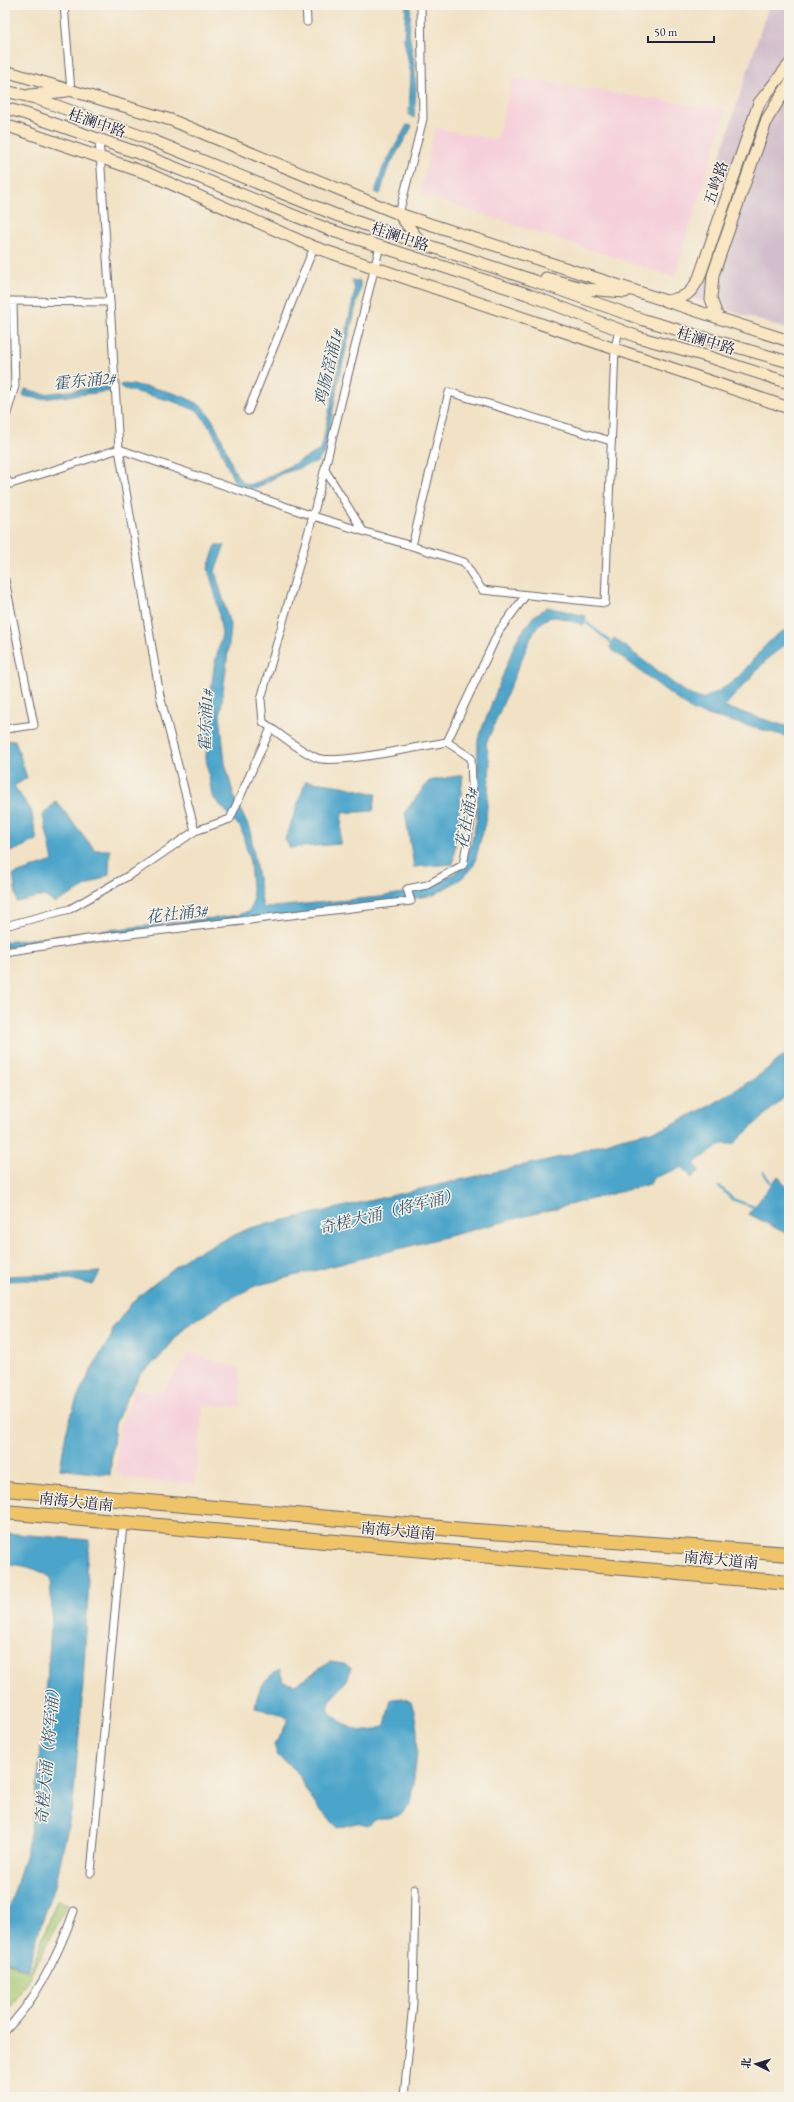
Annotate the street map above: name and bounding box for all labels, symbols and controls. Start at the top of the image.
scale bar [648,18,714,44]
text: 50 m [654,24,678,40]
street label: 桂澜中路 [66,104,129,141]
street label: 五岭路 [699,158,732,207]
street label: 桂澜中路 [369,218,432,255]
street label: 桂澜中路 [675,323,738,358]
water label: 鸡肠滘涌1# [309,326,348,408]
water label: 霍东涌2# [53,367,118,394]
water label: 霍东涌1# [194,687,217,752]
water label: 花社涌3# [451,785,482,851]
water label: 花社涌3# [145,899,210,928]
water label: 奇槎大涌（将军涌） [317,1184,462,1239]
street label: 南海大道南 [38,1488,114,1515]
street label: 南海大道南 [360,1518,436,1543]
street label: 南海大道南 [683,1547,759,1572]
water label: 奇槎大涌（将军涌） [31,1680,64,1826]
north arrow [736,2044,776,2084]
text: 北 [739,2057,753,2069]

